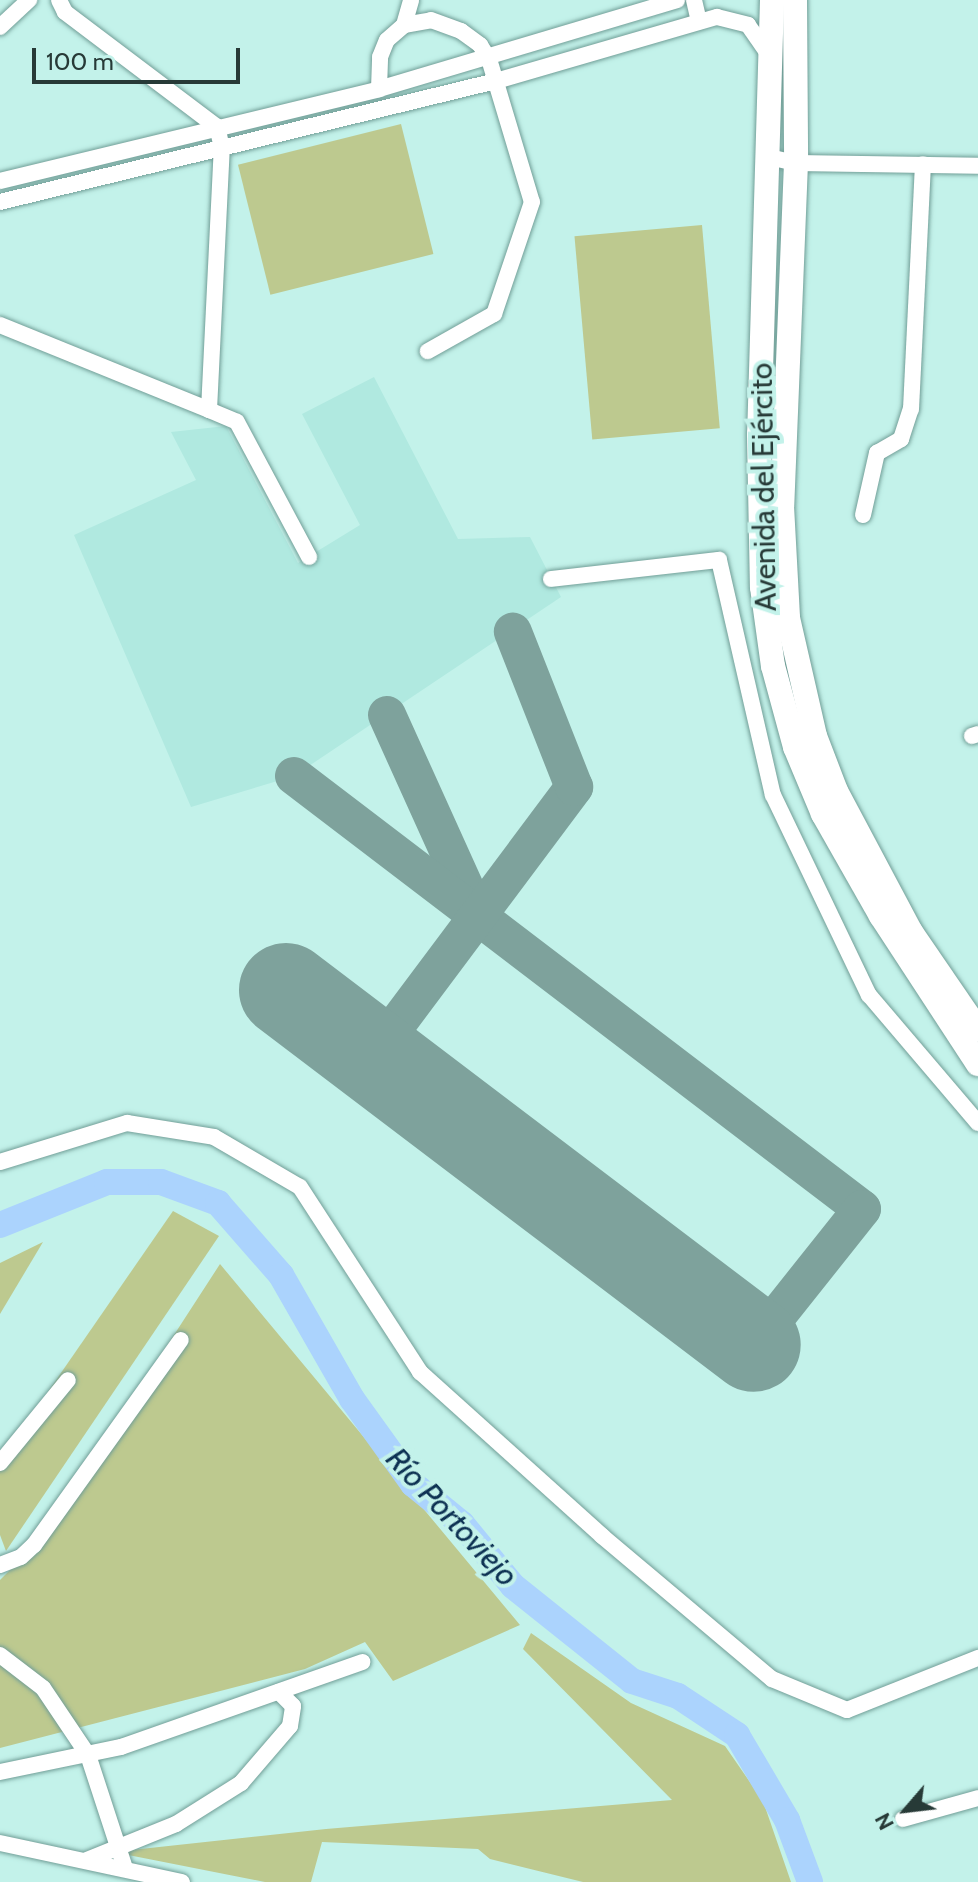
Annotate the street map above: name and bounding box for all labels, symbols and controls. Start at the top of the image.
scale bar [36,32,244,82]
text: 100 m [46,47,114,76]
street label: Avenida del Ejército [744,362,784,612]
water label: Río Portoviejo [378,1440,526,1594]
north arrow [866,1770,946,1850]
text: N [869,1808,900,1835]

